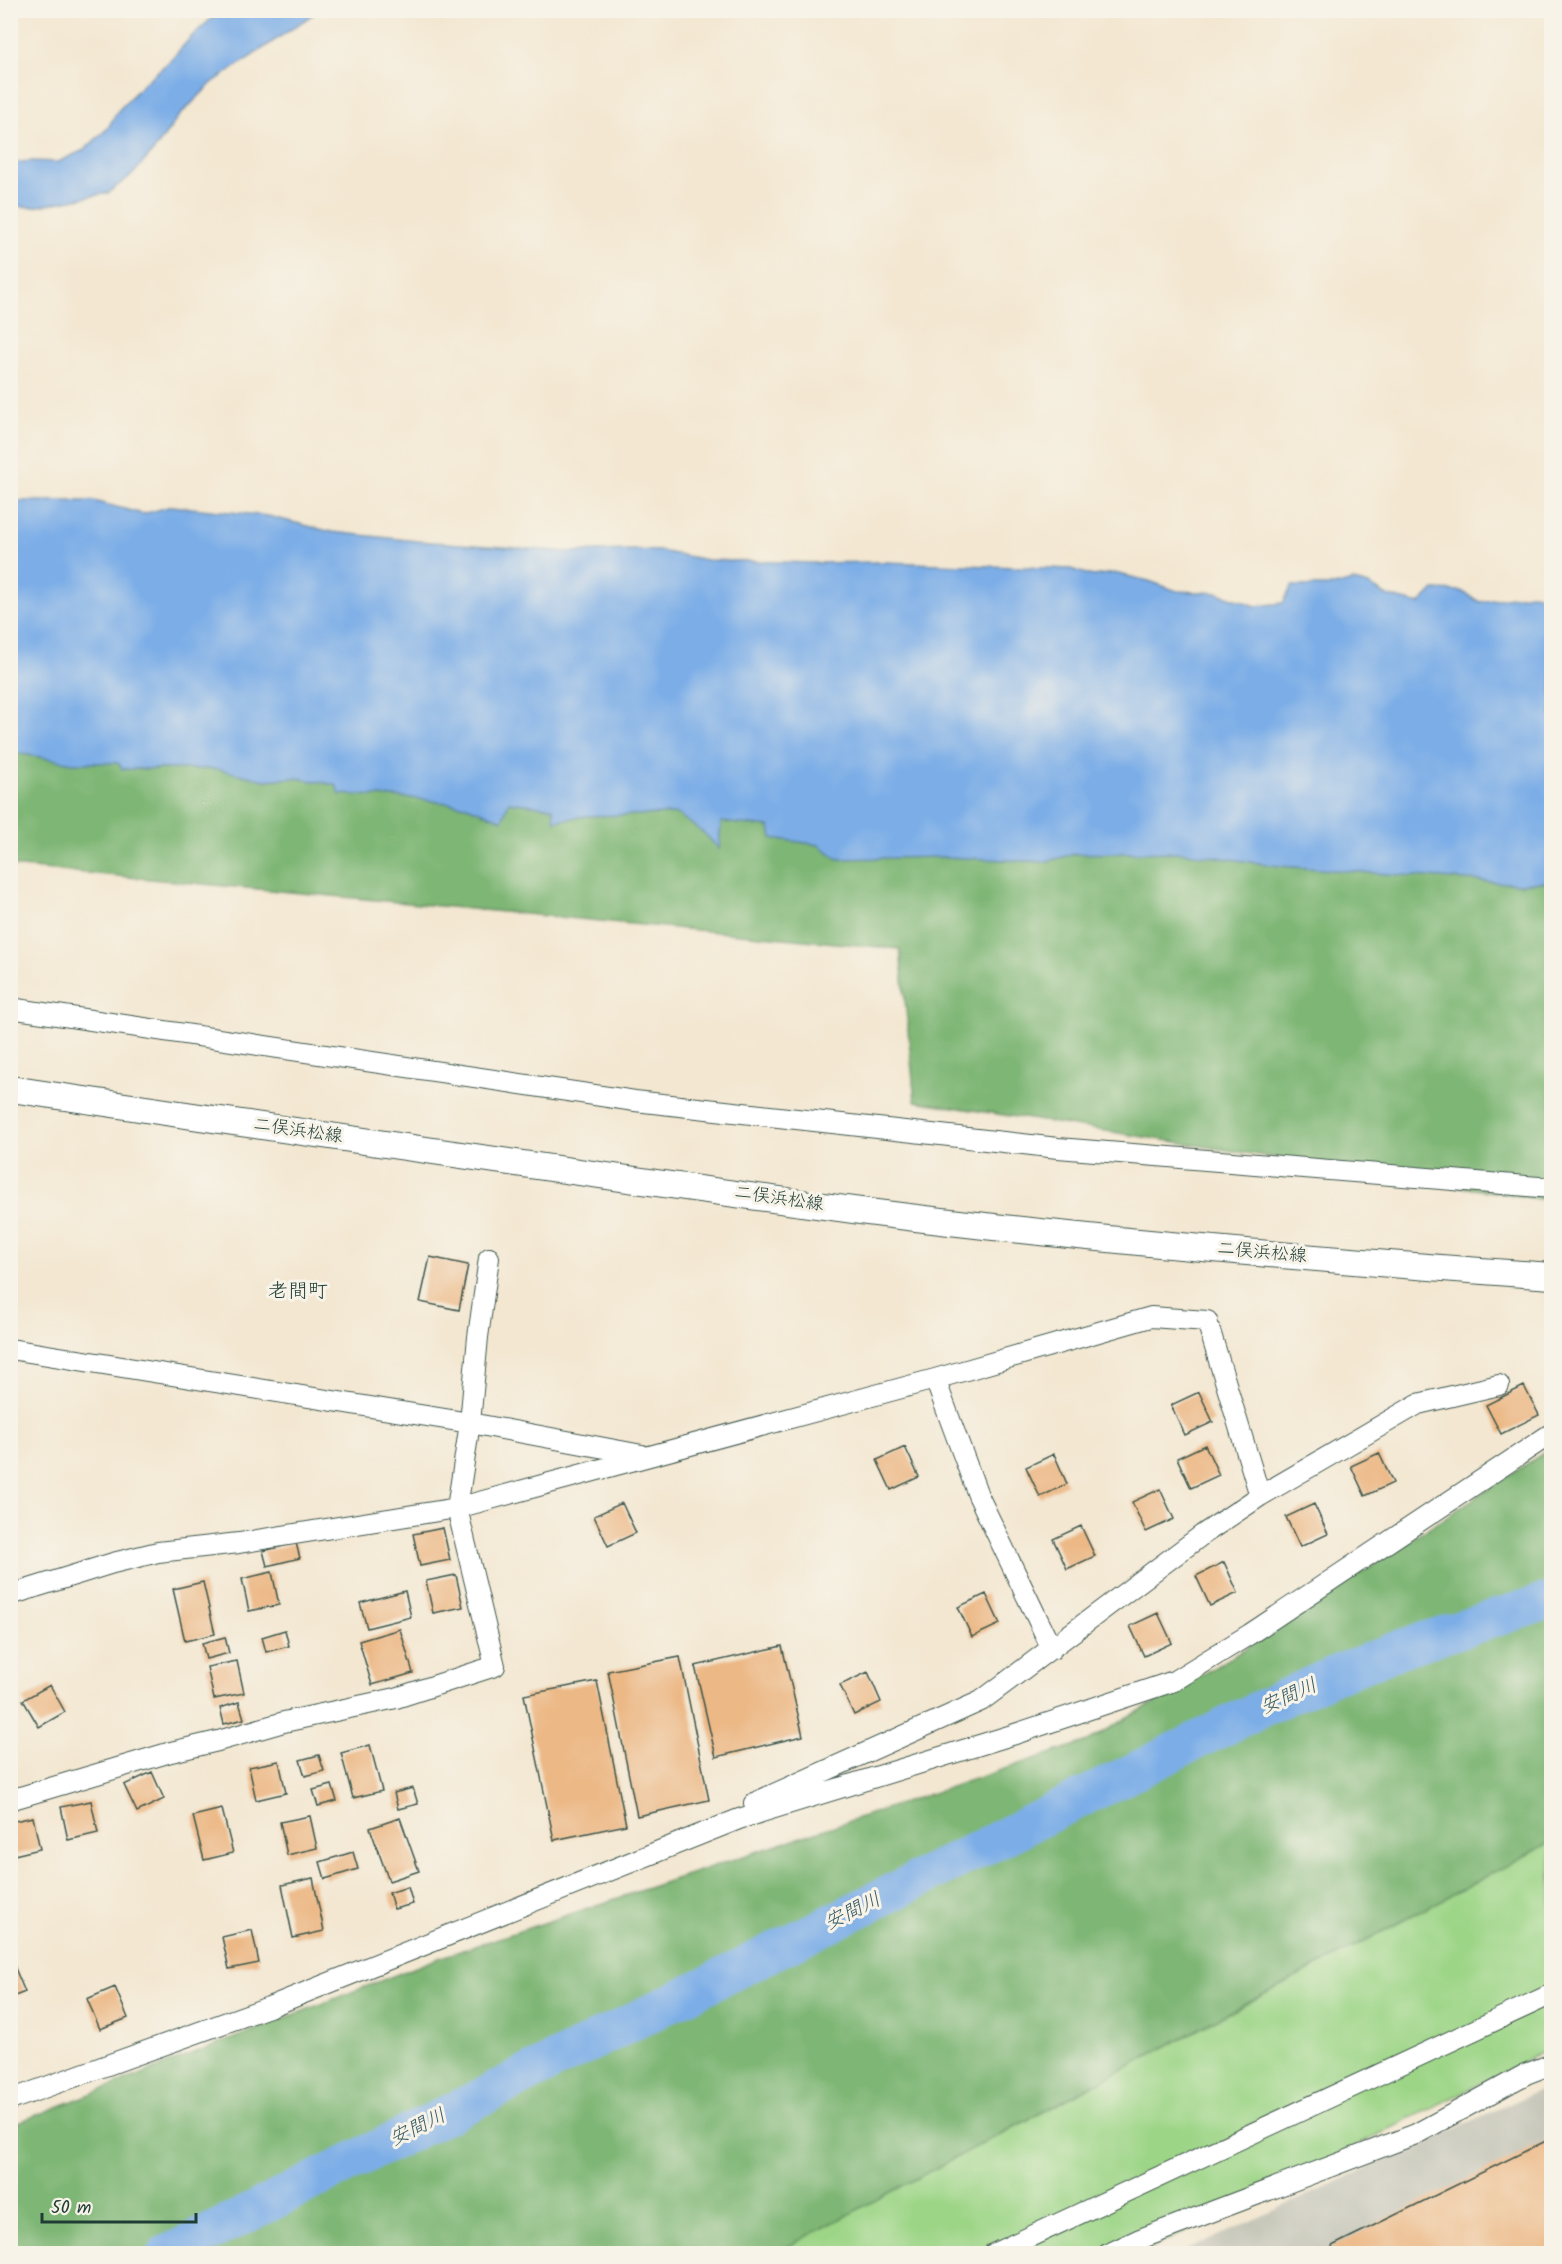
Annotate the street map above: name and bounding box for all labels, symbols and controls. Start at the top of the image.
street label: 二俣浜松線 [251,1110,345,1152]
street label: 二俣浜松線 [732,1178,826,1220]
street label: 二俣浜松線 [1216,1235,1308,1271]
district label: 老間町 [268,1276,328,1308]
water label: 安間川 [1255,1670,1323,1724]
water label: 安間川 [819,1884,887,1940]
water label: 安間川 [384,2100,452,2156]
scale bar [42,2186,196,2224]
text: 50 m [51,2194,91,2223]

